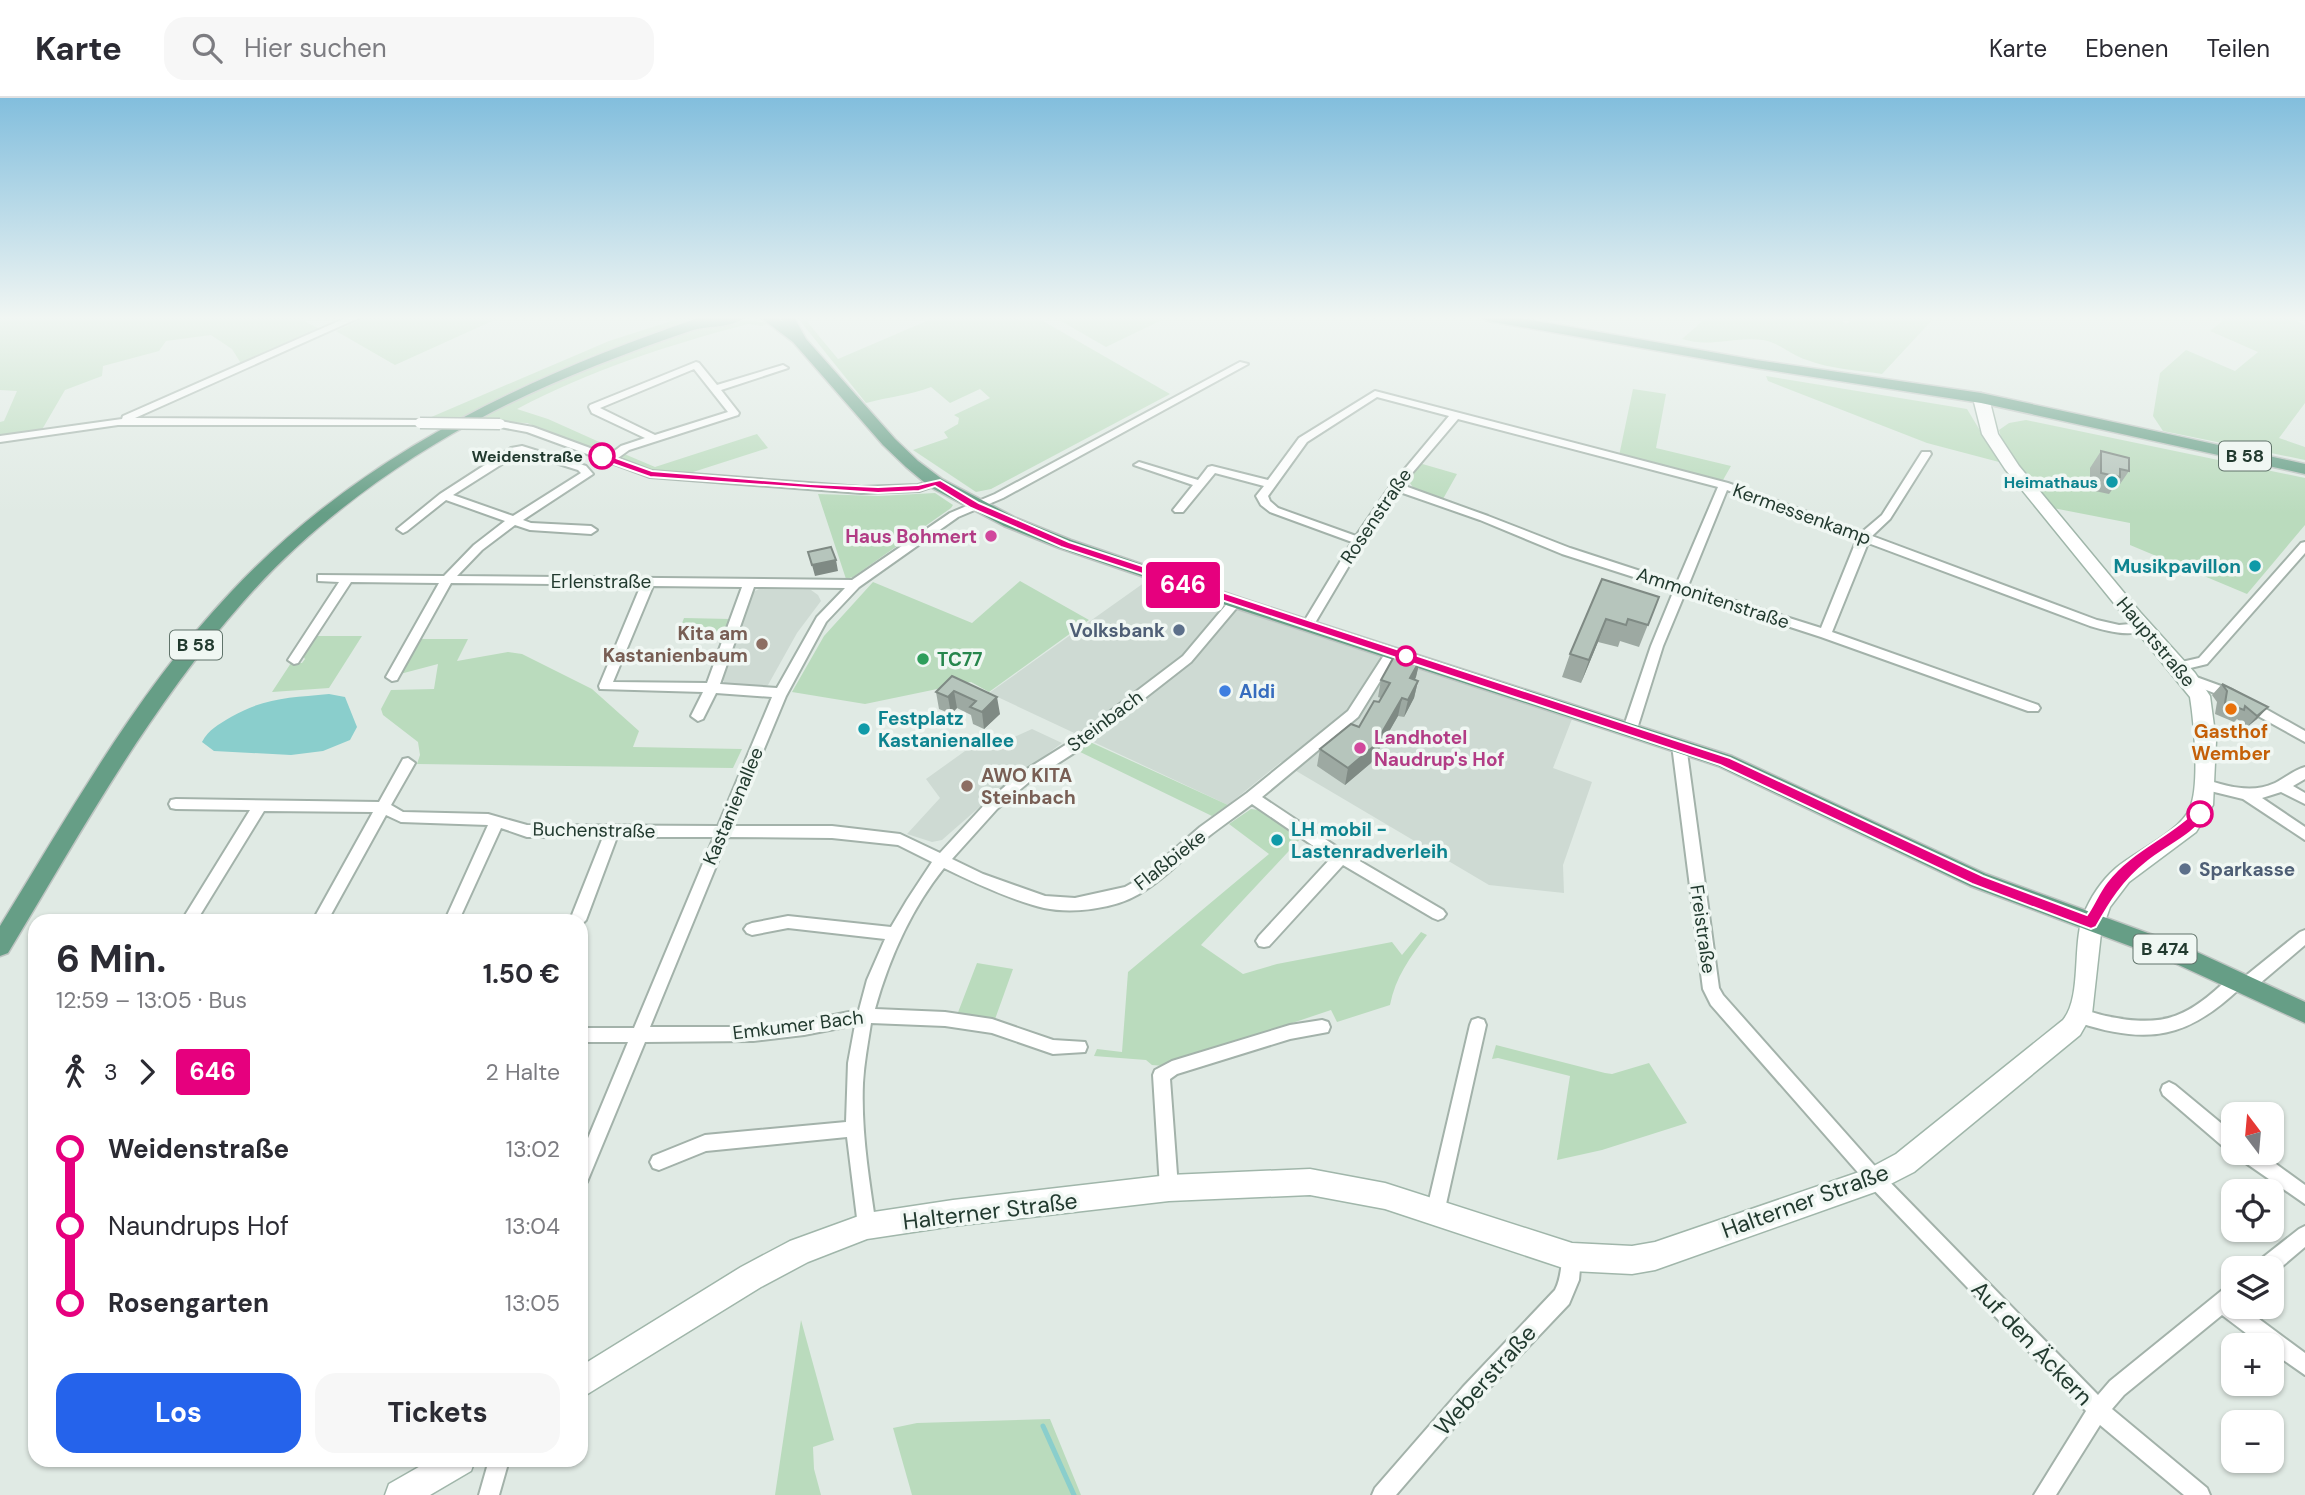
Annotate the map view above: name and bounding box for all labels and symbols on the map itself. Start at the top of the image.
road number: B 58 [2219,442,2271,470]
marker: Weidenstraße [589,443,615,469]
place label: Weidenstraße [472,446,583,467]
street label: Rosenstraße [1335,463,1417,569]
place label: Heimathaus [2004,472,2098,493]
marker: Heimathaus [2104,474,2120,490]
street label: Kermessenkamp [1729,477,1875,551]
place label: Haus Bohmert [845,524,977,549]
marker: Haus Bohmert [983,528,999,544]
place label: Musikpavillon [2113,554,2241,579]
marker: Musikpavillon [2247,558,2263,574]
line badge: 646 [1143,562,1223,608]
street label: Ammonitenstraße [1633,562,1793,634]
street label: Erlenstraße [551,569,651,594]
street label: Hauptstraße [2111,592,2201,692]
place label: Volksbank [1069,618,1165,643]
place label: Kita am Kastanienbaum [603,621,748,668]
marker: Volksbank [1171,622,1187,638]
road number: B 58 [170,630,222,660]
marker: Kita am Kastanienbaum [754,636,770,652]
unlabelled marker [1396,646,1416,666]
place label: TC77 [937,647,982,672]
marker: TC77 [915,651,931,667]
place label: Aldi [1239,679,1275,704]
marker: Aldi [1217,683,1233,699]
street label: Steinbach [1062,684,1148,758]
marker: Gasthof Wember [2223,701,2239,717]
place label: Festplatz Kastanienallee [878,706,1014,753]
place label: Gasthof Wember [2191,719,2271,766]
marker: Festplatz Kastanienallee [856,721,872,737]
place label: Landhotel Naudrup's Hof [1374,725,1505,772]
marker: Landhotel Naudrup's Hof [1352,740,1368,756]
street label: Kastanienallee [697,743,769,869]
place label: AWO KITA Steinbach [981,763,1076,810]
marker: AWO KITA Steinbach [959,778,975,794]
unlabelled marker [2187,801,2213,827]
street label: Buchenstraße [532,816,656,844]
place label: LH mobil - Lastenradverleih [1291,817,1448,864]
street label: Flaßbieke [1129,824,1211,896]
marker: LH mobil - Lastenradverleih [1269,832,1285,848]
place label: Sparkasse [2199,857,2295,882]
marker: Sparkasse [2177,861,2193,877]
street label: Freistraße [1684,883,1722,975]
road number: B 474 [2134,934,2196,964]
street label: Emkumer Bach [731,1005,865,1045]
north arrow [2221,1102,2284,1166]
street label: Halterner Straße [1717,1157,1893,1245]
street label: Halterner Straße [901,1185,1079,1237]
street label: Auf den Äckern [1965,1274,2099,1412]
street label: Weberstraße [1427,1318,1543,1442]

